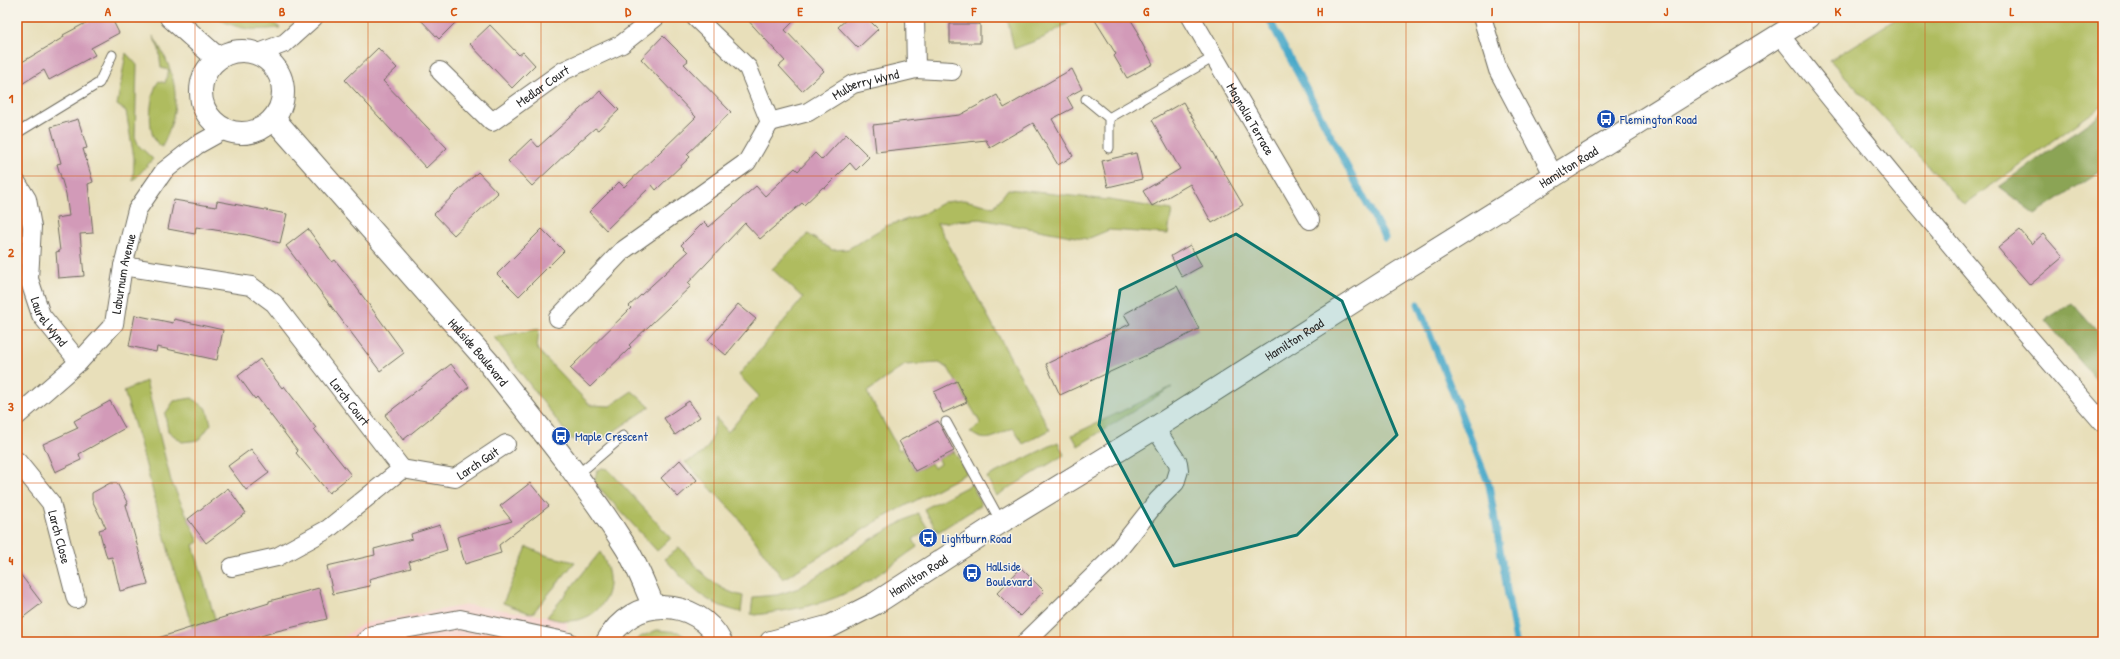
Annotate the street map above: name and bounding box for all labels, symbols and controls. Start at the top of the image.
text: A [105,2,112,20]
text: B [279,2,286,20]
text: C [450,2,458,20]
text: D [625,2,632,20]
text: E [797,2,803,20]
text: F [971,2,978,20]
text: G [1143,2,1150,20]
text: H [1317,2,1323,20]
text: I [1490,2,1494,20]
text: J [1664,2,1669,20]
text: K [1835,2,1842,20]
text: L [2010,2,2015,20]
street label: Medlar Court [512,60,572,111]
street label: Mulberry Wynd [828,64,901,104]
street label: Magnolia Terrace [1222,79,1279,158]
text: 1 [9,89,14,107]
bus stop icon: Flemington Road [1595,108,1617,130]
place label: Flemington Road [1619,110,1697,128]
street label: Hamilton Road [1535,141,1601,192]
street label: Laburnum Avenue [107,232,140,315]
text: 2 [8,243,15,261]
street label: Laurel Wynd [27,295,72,350]
street label: Hallside Boulevard [444,314,513,390]
street label: Hamilton Road [1261,314,1327,365]
street label: Larch Court [326,374,375,430]
text: 3 [8,397,14,415]
bus stop icon: Maple Crescent [550,425,572,447]
place label: Maple Crescent [575,427,648,445]
street label: Larch Gait [453,442,503,483]
street label: Larch Close [44,508,75,565]
bus stop icon: Lightburn Road [917,527,939,549]
place label: Lightburn Road [942,529,1011,547]
street label: Hamilton Road [886,550,951,601]
text: 4 [9,551,14,569]
place label: Hallside Boulevard [986,557,1032,590]
bus stop icon: Hallside Boulevard [961,562,983,584]

